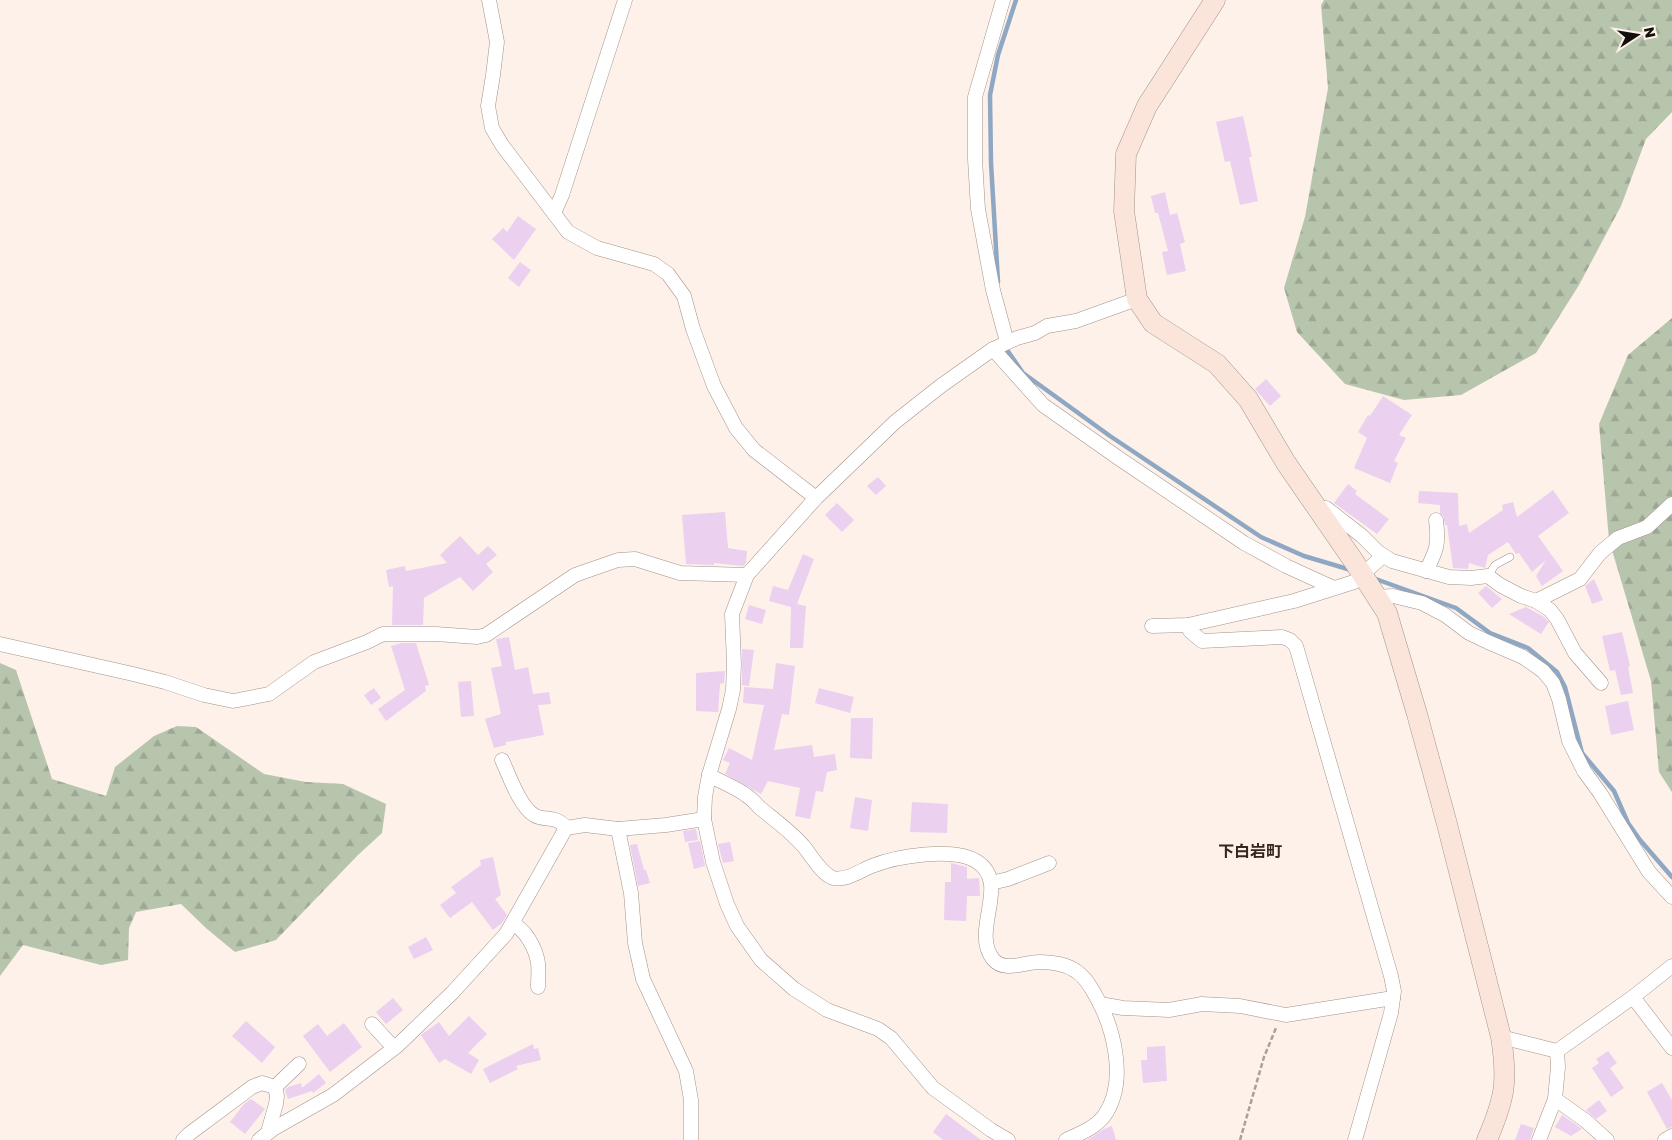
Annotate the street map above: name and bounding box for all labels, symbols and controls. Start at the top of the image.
north arrow [1612,10,1662,60]
text: N [1641,25,1660,39]
district label: 下白岩町 [1218,841,1282,861]

